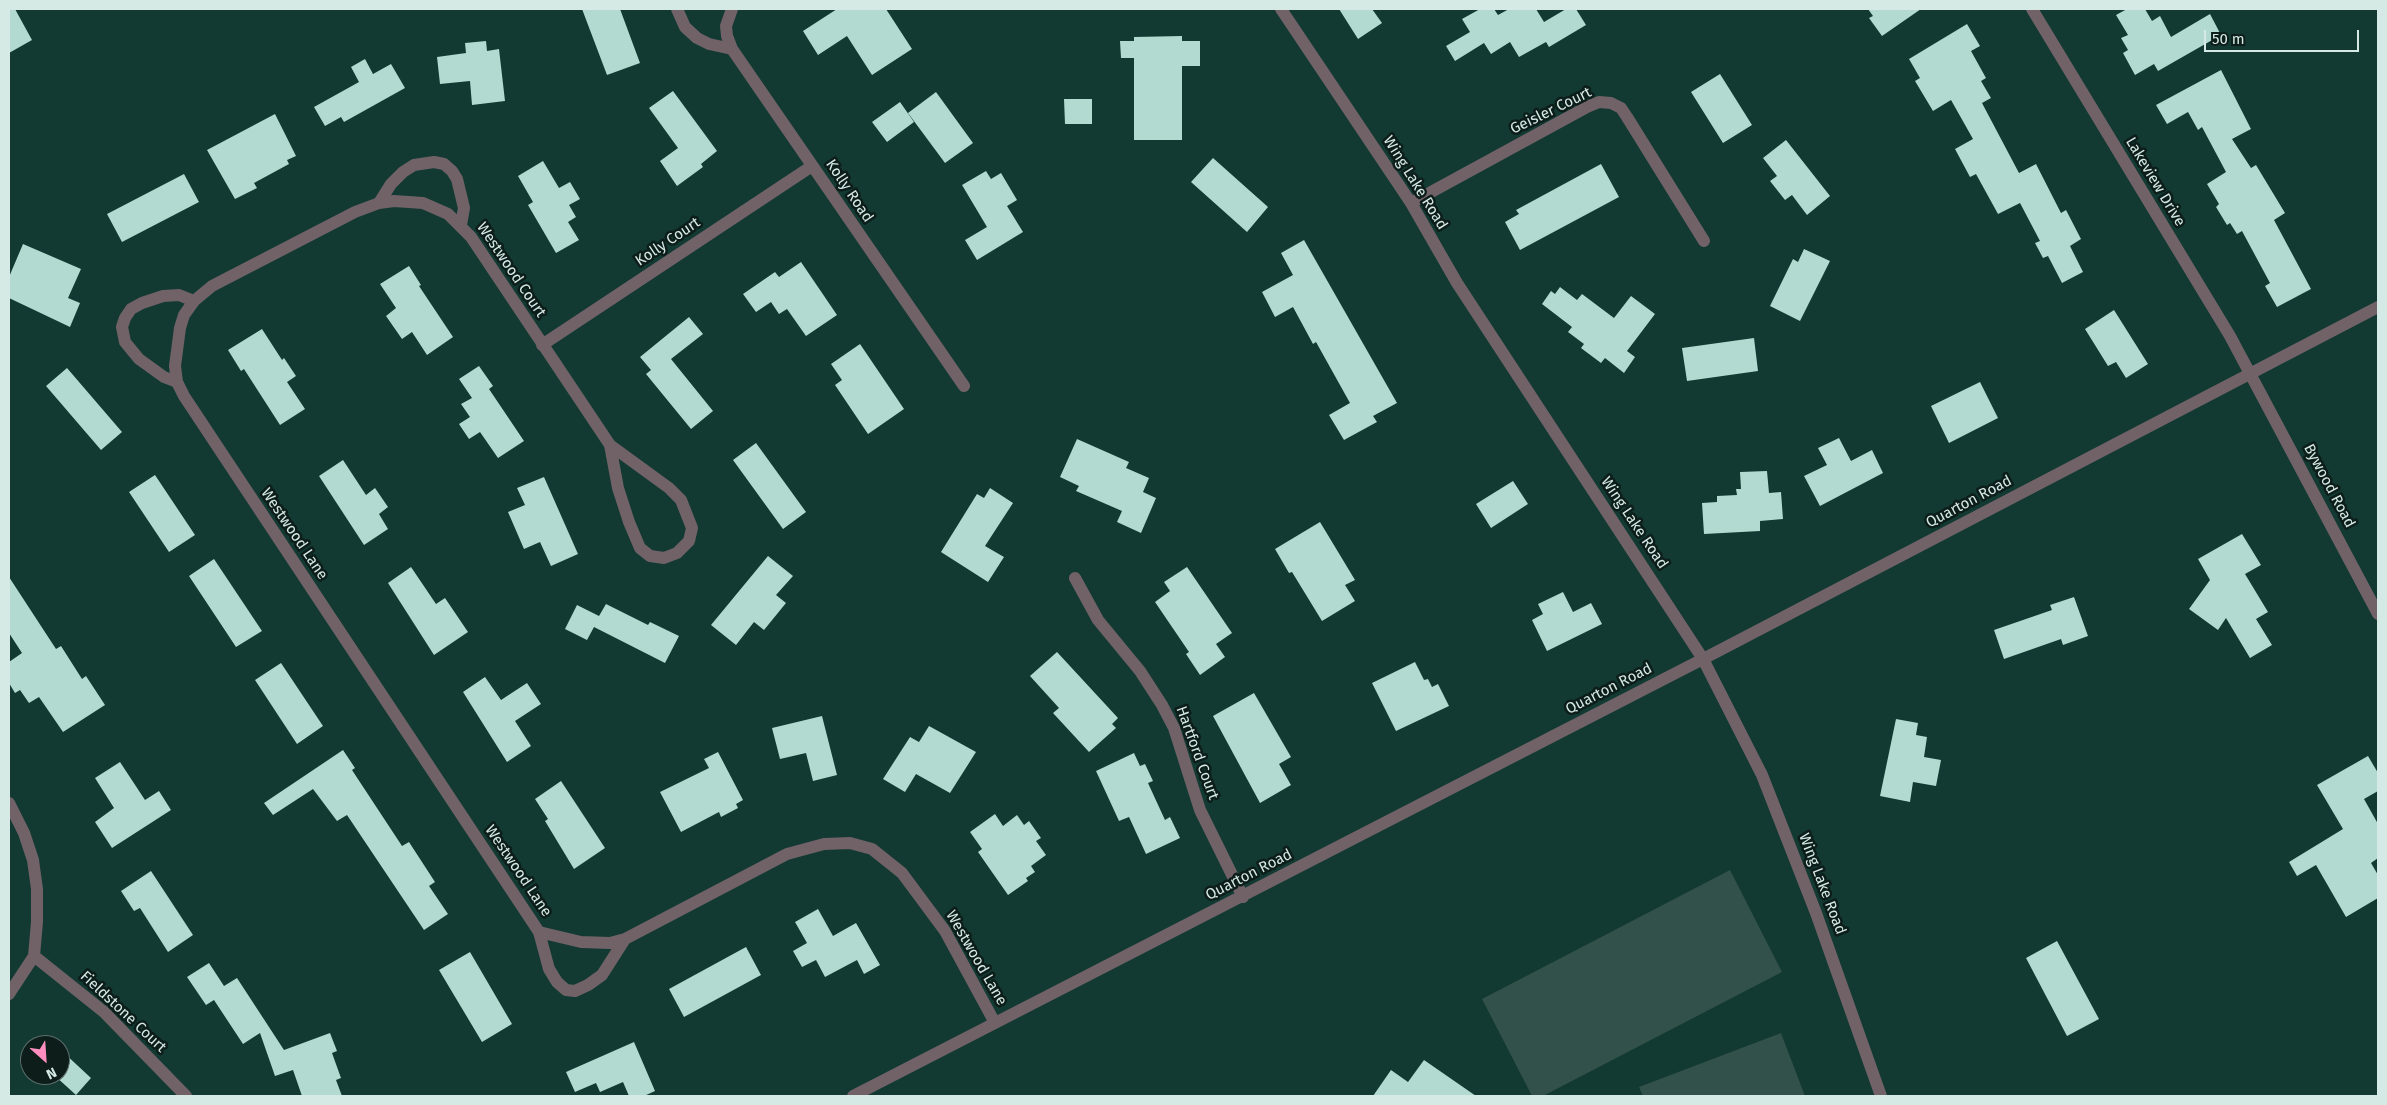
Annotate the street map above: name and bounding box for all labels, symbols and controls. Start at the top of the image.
scale bar [2207,20,2362,52]
text: 50 m [2212,30,2245,48]
street label: Geisler Court [1508,84,1594,138]
street label: Wing Lake Road [1379,133,1451,233]
street label: Lakeview Drive [2121,134,2189,230]
street label: Kolly Road [821,156,877,226]
street label: Kolly Court [632,214,704,270]
street label: Westwood Court [473,219,549,321]
street label: Bywood Road [2299,441,2359,531]
street label: Quarton Road [1923,472,2015,532]
street label: Wing Lake Road [1597,474,1671,572]
street label: Westwood Lane [257,485,331,583]
street label: Quarton Road [1563,660,1655,718]
street label: Hartford Court [1172,704,1222,802]
street label: Westwood Lane [481,822,555,920]
street label: Wing Lake Road [1794,831,1850,937]
street label: Quarton Road [1203,846,1295,904]
street label: Westwood Lane [942,907,1010,1009]
street label: Fieldstone Court [76,967,170,1057]
north arrow [20,1035,70,1085]
text: N [43,1063,59,1083]

